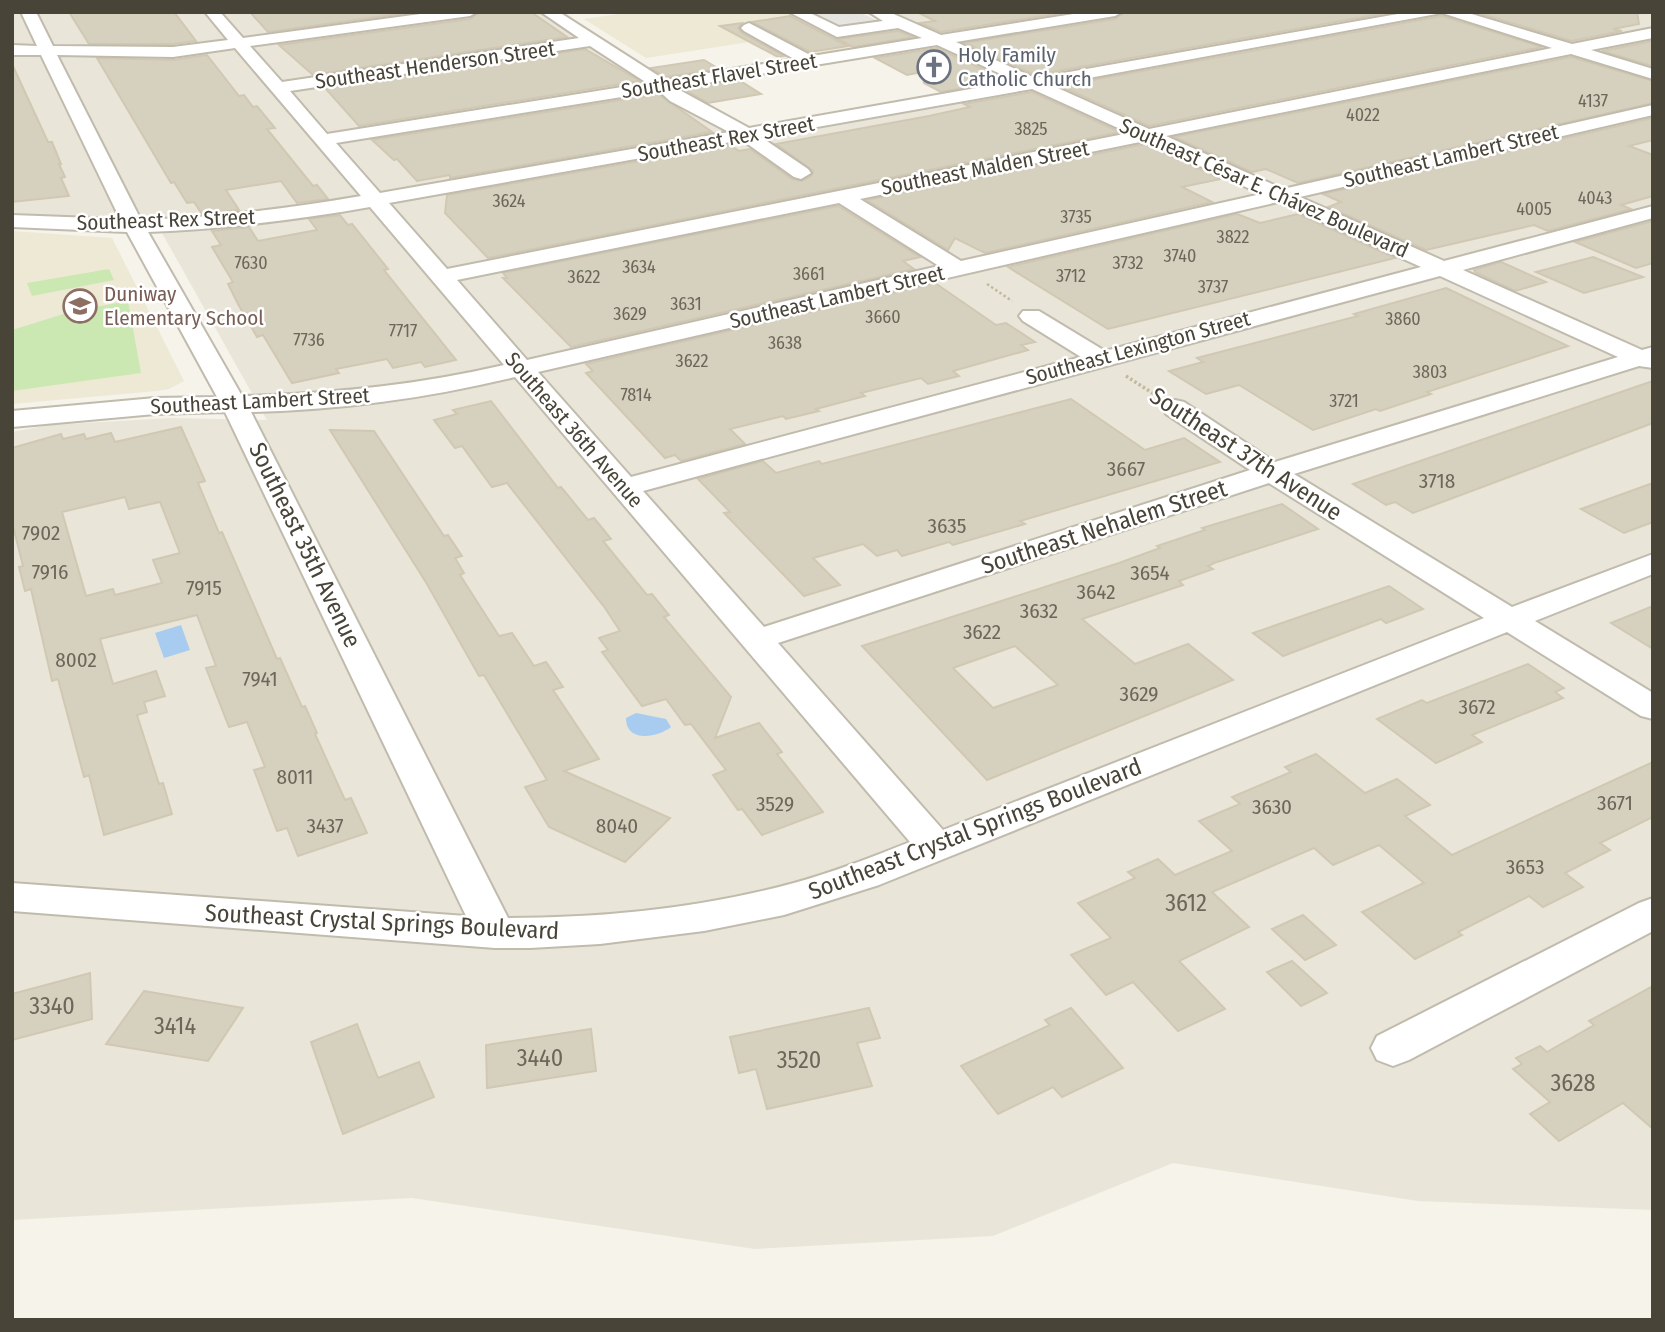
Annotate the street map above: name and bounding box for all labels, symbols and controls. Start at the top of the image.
street label: Southeast Henderson Street [313,35,557,95]
place label: Holy Family Catholic Church [958,42,1092,92]
street label: Southeast Flavel Street [619,48,819,104]
church icon: Holy Family Catholic Church [915,48,953,86]
house number: 4137 [1578,90,1608,112]
house number: 4022 [1346,104,1380,126]
street label: Southeast Rex Street [636,111,816,167]
street label: Southeast César E. Chávez Boulevard [1116,112,1412,264]
house number: 3825 [1014,118,1048,140]
street label: Southeast Lambert Street [1341,119,1561,193]
street label: Southeast Malden Street [879,135,1091,201]
house number: 4043 [1578,187,1612,209]
house number: 3624 [492,190,526,212]
house number: 4005 [1516,198,1552,220]
street label: Southeast Rex Street [76,204,256,236]
house number: 3735 [1060,206,1092,228]
house number: 3822 [1217,226,1249,248]
house number: 3740 [1164,245,1196,267]
house number: 7630 [234,252,268,274]
house number: 3732 [1112,252,1144,274]
house number: 3634 [622,256,656,278]
street label: Southeast Lambert Street [727,260,947,334]
house number: 3661 [793,263,825,285]
house number: 3712 [1056,265,1086,287]
house number: 3622 [568,266,600,288]
house number: 3737 [1198,276,1228,298]
place label: Duniway Elementary School [104,281,264,331]
school or university icon: Duniway Elementary School [61,287,99,325]
house number: 3631 [670,293,702,315]
house number: 3629 [613,303,647,325]
street label: Southeast Lexington Street [1023,305,1253,390]
house number: 3660 [865,306,901,328]
house number: 3860 [1385,308,1421,330]
house number: 7717 [389,320,417,342]
house number: 7736 [293,329,325,351]
house number: 3638 [768,332,802,354]
street label: Southeast 36th Avenue [499,347,649,513]
house number: 3622 [676,350,708,372]
house number: 3803 [1413,361,1447,383]
street label: Southeast 37th Avenue [1145,381,1347,527]
street label: Southeast Lambert Street [150,382,370,420]
house number: 7814 [620,384,652,406]
house number: 3721 [1329,390,1359,412]
street label: Southeast 35th Avenue [243,438,367,652]
house number: 3667 [1107,456,1145,482]
house number: 3718 [1419,468,1455,494]
street label: Southeast Nehalem Street [978,474,1230,580]
house number: 3635 [928,513,966,539]
house number: 7902 [22,520,60,546]
house number: 7916 [32,559,68,585]
house number: 3654 [1130,560,1170,586]
house number: 7915 [186,575,222,601]
house number: 3642 [1076,579,1116,605]
house number: 3632 [1020,598,1058,624]
house number: 3622 [963,619,1001,645]
house number: 8002 [55,647,97,673]
house number: 7941 [242,666,278,692]
house number: 3629 [1119,681,1159,707]
house number: 3672 [1458,694,1496,720]
street label: Southeast Crystal Springs Boulevard [805,752,1145,906]
house number: 8011 [276,764,314,790]
house number: 3671 [1597,790,1633,816]
house number: 3529 [756,791,794,817]
house number: 3630 [1252,794,1292,820]
house number: 3437 [306,813,344,839]
house number: 8040 [596,813,638,839]
house number: 3653 [1506,854,1544,880]
house number: 3612 [1165,889,1207,917]
street label: Southeast Crystal Springs Boulevard [204,899,560,945]
house number: 3340 [29,992,75,1020]
house number: 3414 [154,1012,196,1040]
house number: 3440 [517,1044,563,1072]
house number: 3520 [777,1046,821,1074]
house number: 3628 [1550,1069,1596,1097]

